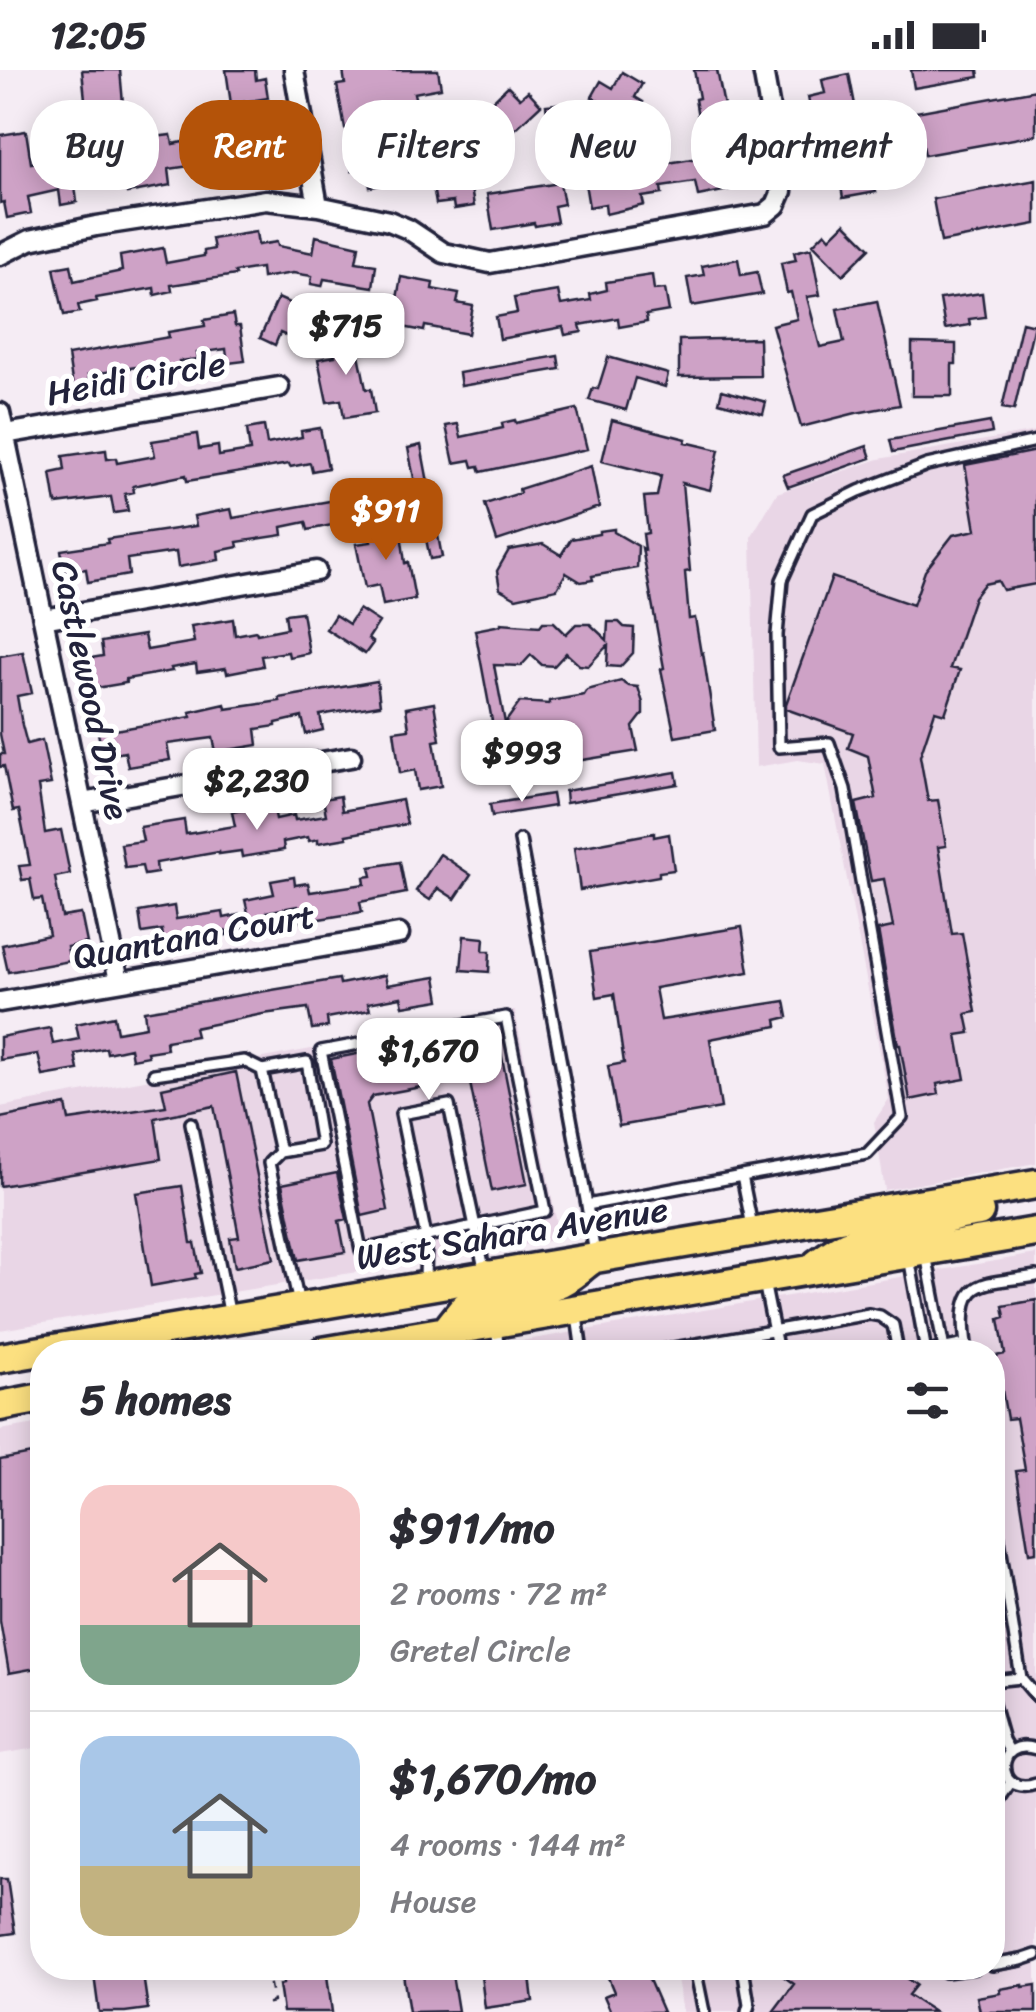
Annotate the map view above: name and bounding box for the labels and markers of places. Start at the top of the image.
pin: $715 [287,293,405,378]
pin: $911 [327,478,445,563]
pin: $993 [463,720,581,805]
pin: $2,230 [176,748,338,833]
pin: $1,670 [348,1018,510,1103]

